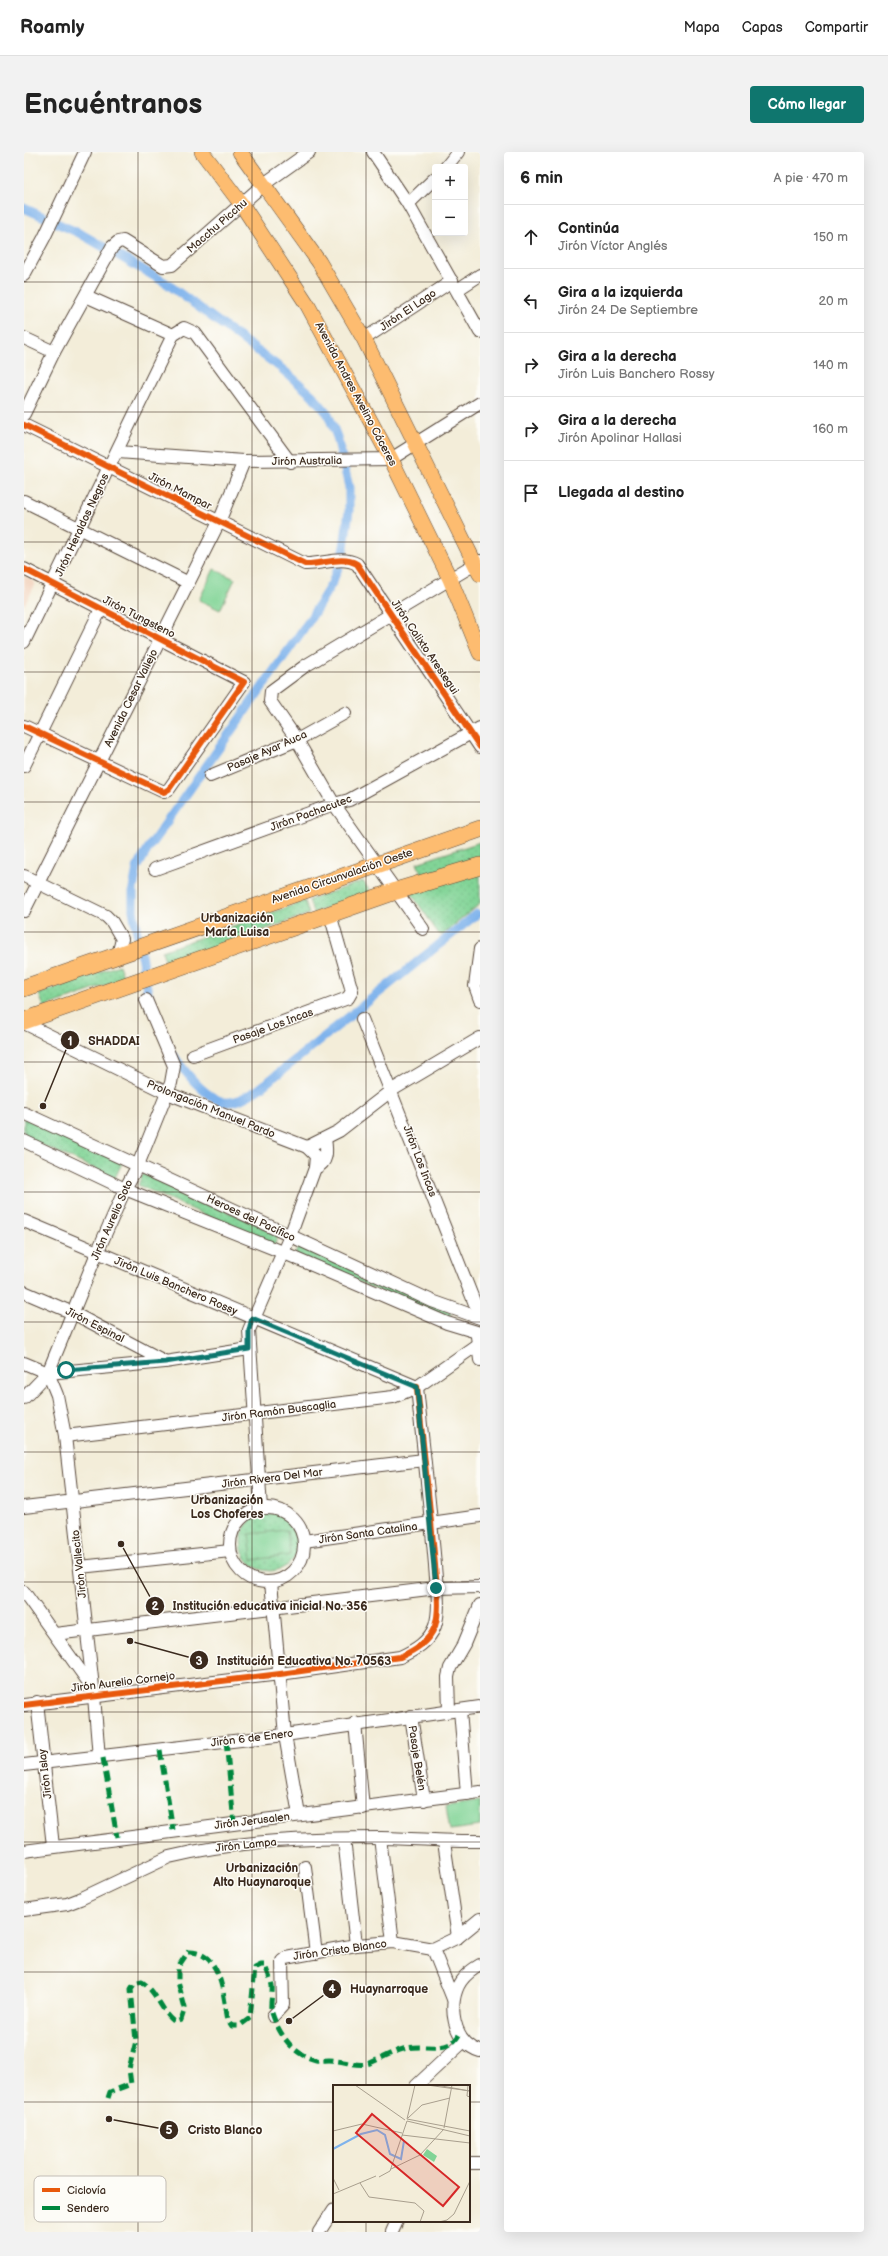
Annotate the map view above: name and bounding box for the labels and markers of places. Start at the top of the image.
callout: SHADDAI [60,1028,148,1052]
callout: Institución educativa inicial No. 356 [145,1594,376,1618]
callout: Institución Educativa No. 70563 [189,1648,399,1672]
callout: Huaynarroque [322,1977,436,2001]
callout: Cristo Blanco [159,2118,270,2142]

